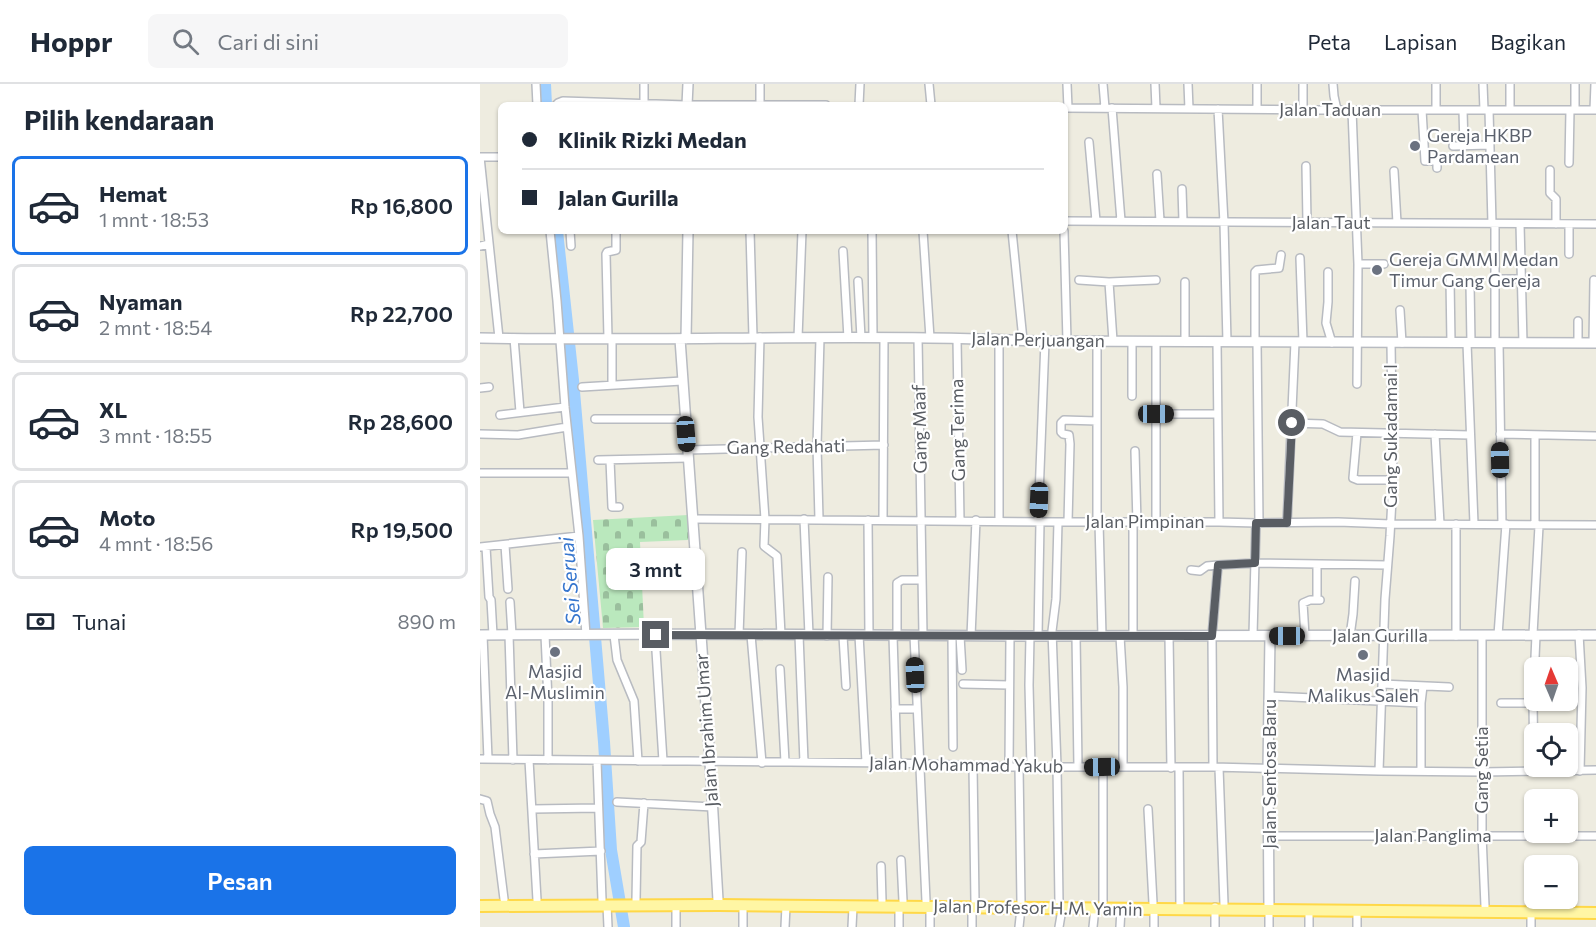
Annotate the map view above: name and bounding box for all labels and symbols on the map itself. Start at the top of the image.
street label: Jalan Taduan [1279,98,1381,120]
place label: Gereja HKBP Pardamean [1427,124,1532,167]
marker: Gereja HKBP Pardamean [1408,139,1422,153]
street label: Jalan Taut [1291,211,1371,233]
place label: Gereja GMMI Medan Timur Gang Gereja [1389,248,1558,291]
marker: Gereja GMMI Medan Timur Gang Gereja [1370,263,1384,277]
street label: Jalan Perjuangan [971,327,1105,351]
street label: Gang Sukadamai I [1379,364,1401,508]
street label: Gang Terima [945,378,969,482]
street label: Gang Maaf [907,383,931,474]
car [1138,405,1174,423]
route start [1278,409,1305,436]
car [676,415,696,453]
street label: Gang Redahati [726,434,845,458]
car [1491,442,1509,478]
car [1029,482,1049,518]
street label: Jalan Pimpinan [1085,510,1205,532]
water label: Sei Seruai [553,535,585,626]
callout: 3 mnt [606,548,705,590]
route end [642,621,669,648]
street label: Jalan Gurilla [1332,624,1428,646]
car [1269,627,1305,645]
marker: Masjid Al-Muslimin [548,645,562,659]
marker: Masjid Malikus Saleh [1356,648,1370,662]
street label: Jalan Ibrahim Umar [690,652,722,808]
car [905,657,925,693]
north arrow [1524,657,1578,711]
place label: Masjid Al-Muslimin [505,660,605,703]
place label: Masjid Malikus Saleh [1307,663,1419,706]
street label: Jalan Sentosa Baru [1258,699,1280,849]
street label: Gang Setia [1470,726,1492,814]
street label: Jalan Mohammad Yakub [869,751,1063,777]
car [1084,758,1120,776]
street label: Jalan Panglima [1374,824,1492,846]
street label: Jalan Profesor H.M. Yamin [933,894,1143,920]

